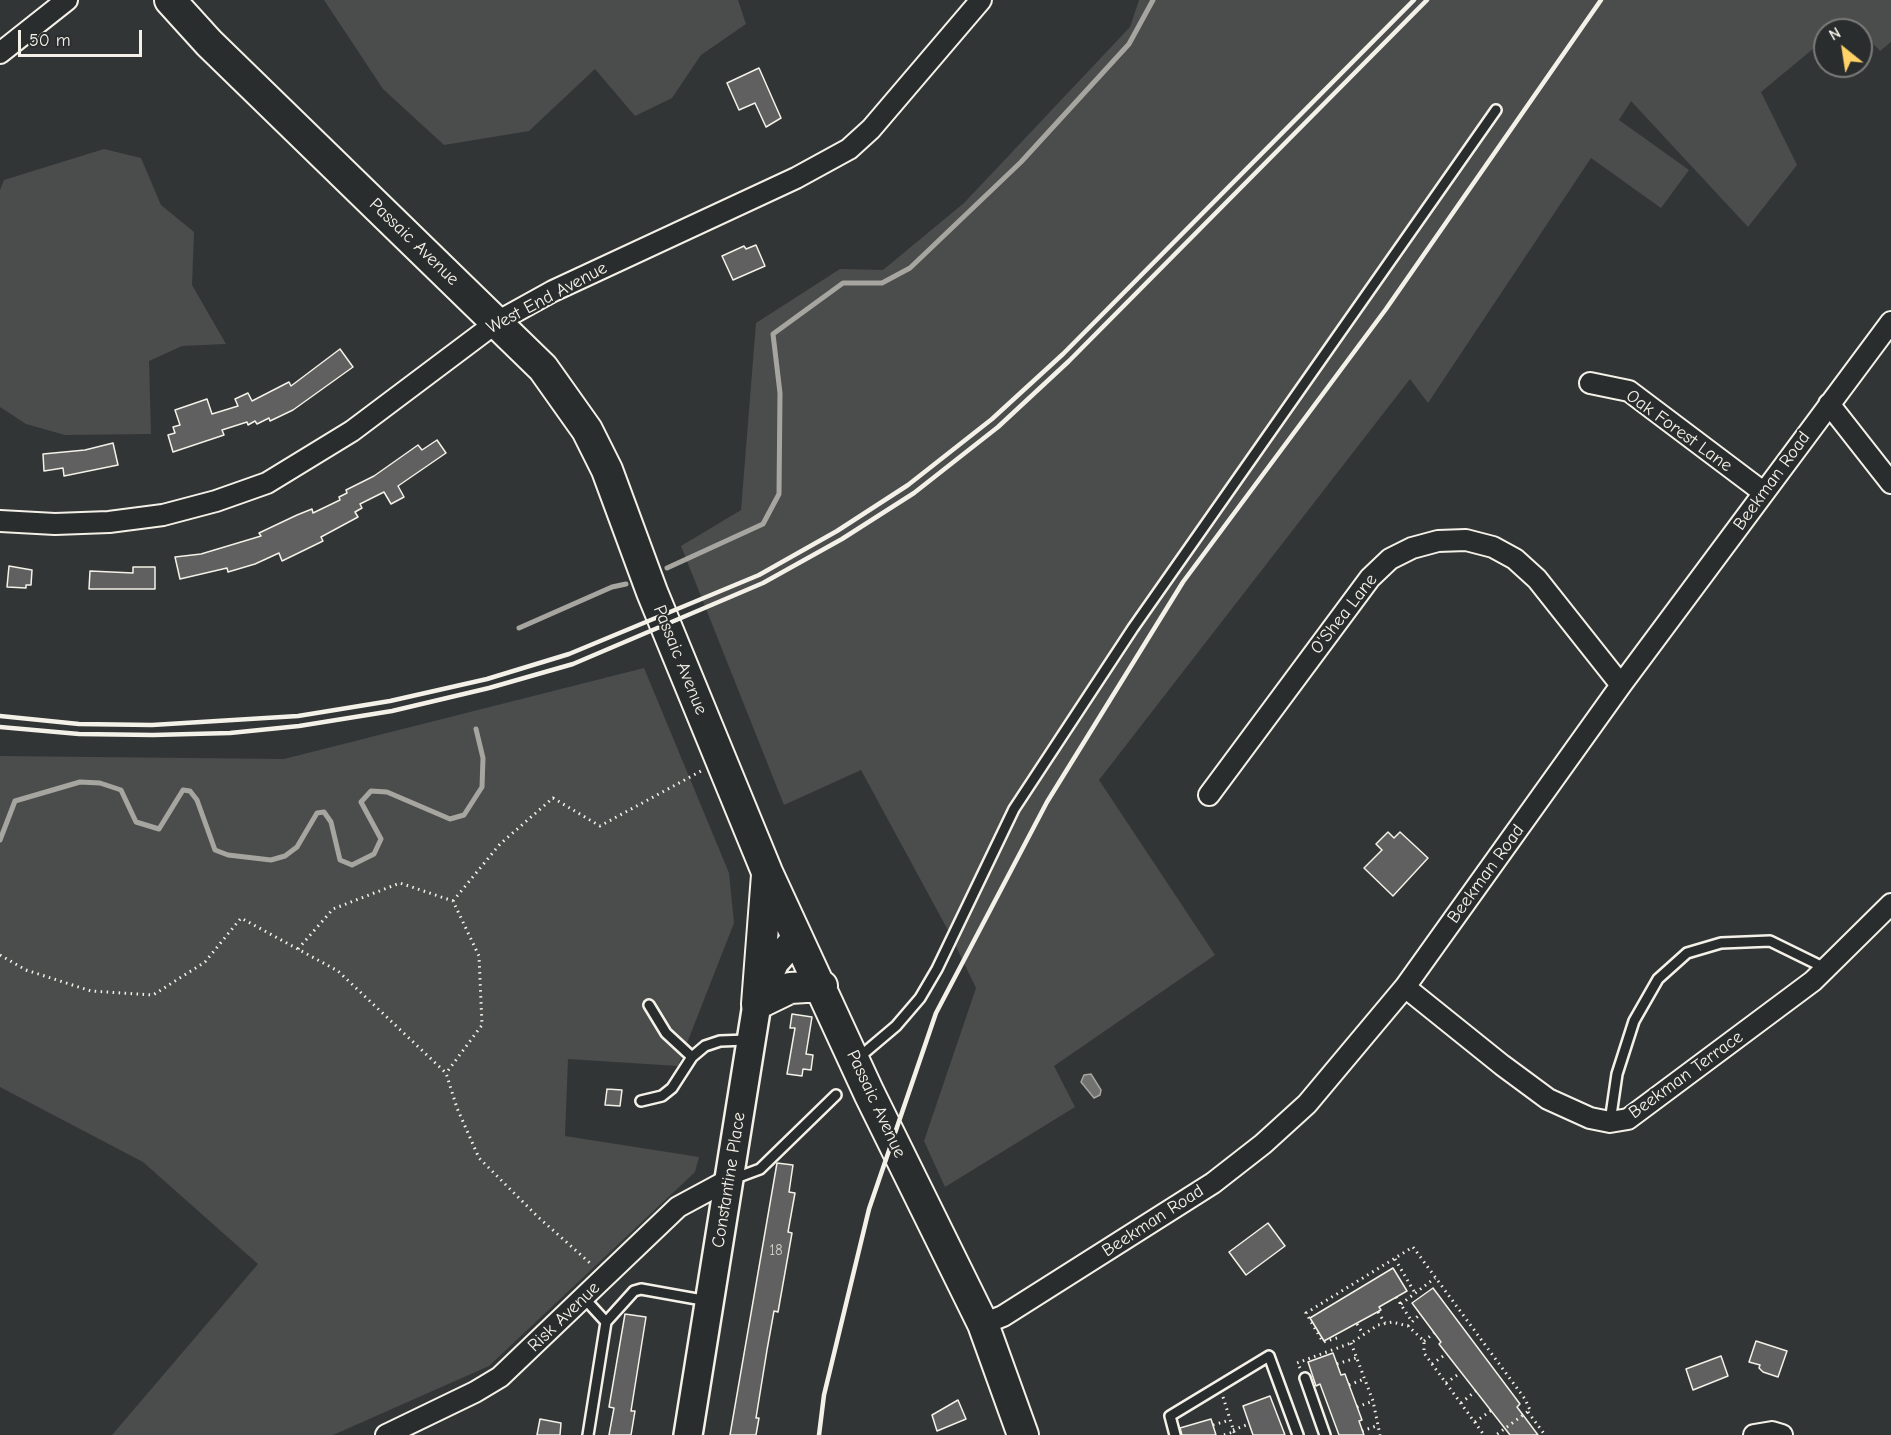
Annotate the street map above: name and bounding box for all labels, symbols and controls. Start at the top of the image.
scale bar [21,18,146,56]
north arrow [1813,18,1873,78]
text: N [1826,24,1844,45]
text: 50 m [29,30,71,51]
street label: Passaic Avenue [365,194,463,290]
street label: West End Avenue [483,257,611,339]
street label: Oak Forest Lane [1622,385,1736,477]
street label: Beekman Road [1729,427,1815,535]
street label: O'Shea Lane [1306,570,1382,658]
street label: Passaic Avenue [648,602,712,718]
street label: Beekman Road [1443,820,1529,928]
street label: Beekman Terrace [1625,1026,1747,1124]
street label: Passaic Avenue [842,1047,910,1161]
street label: Constantine Place [708,1111,750,1249]
street label: Beekman Road [1098,1180,1208,1262]
house number: 18 [769,1242,783,1260]
street label: Risk Avenue [523,1277,605,1357]

